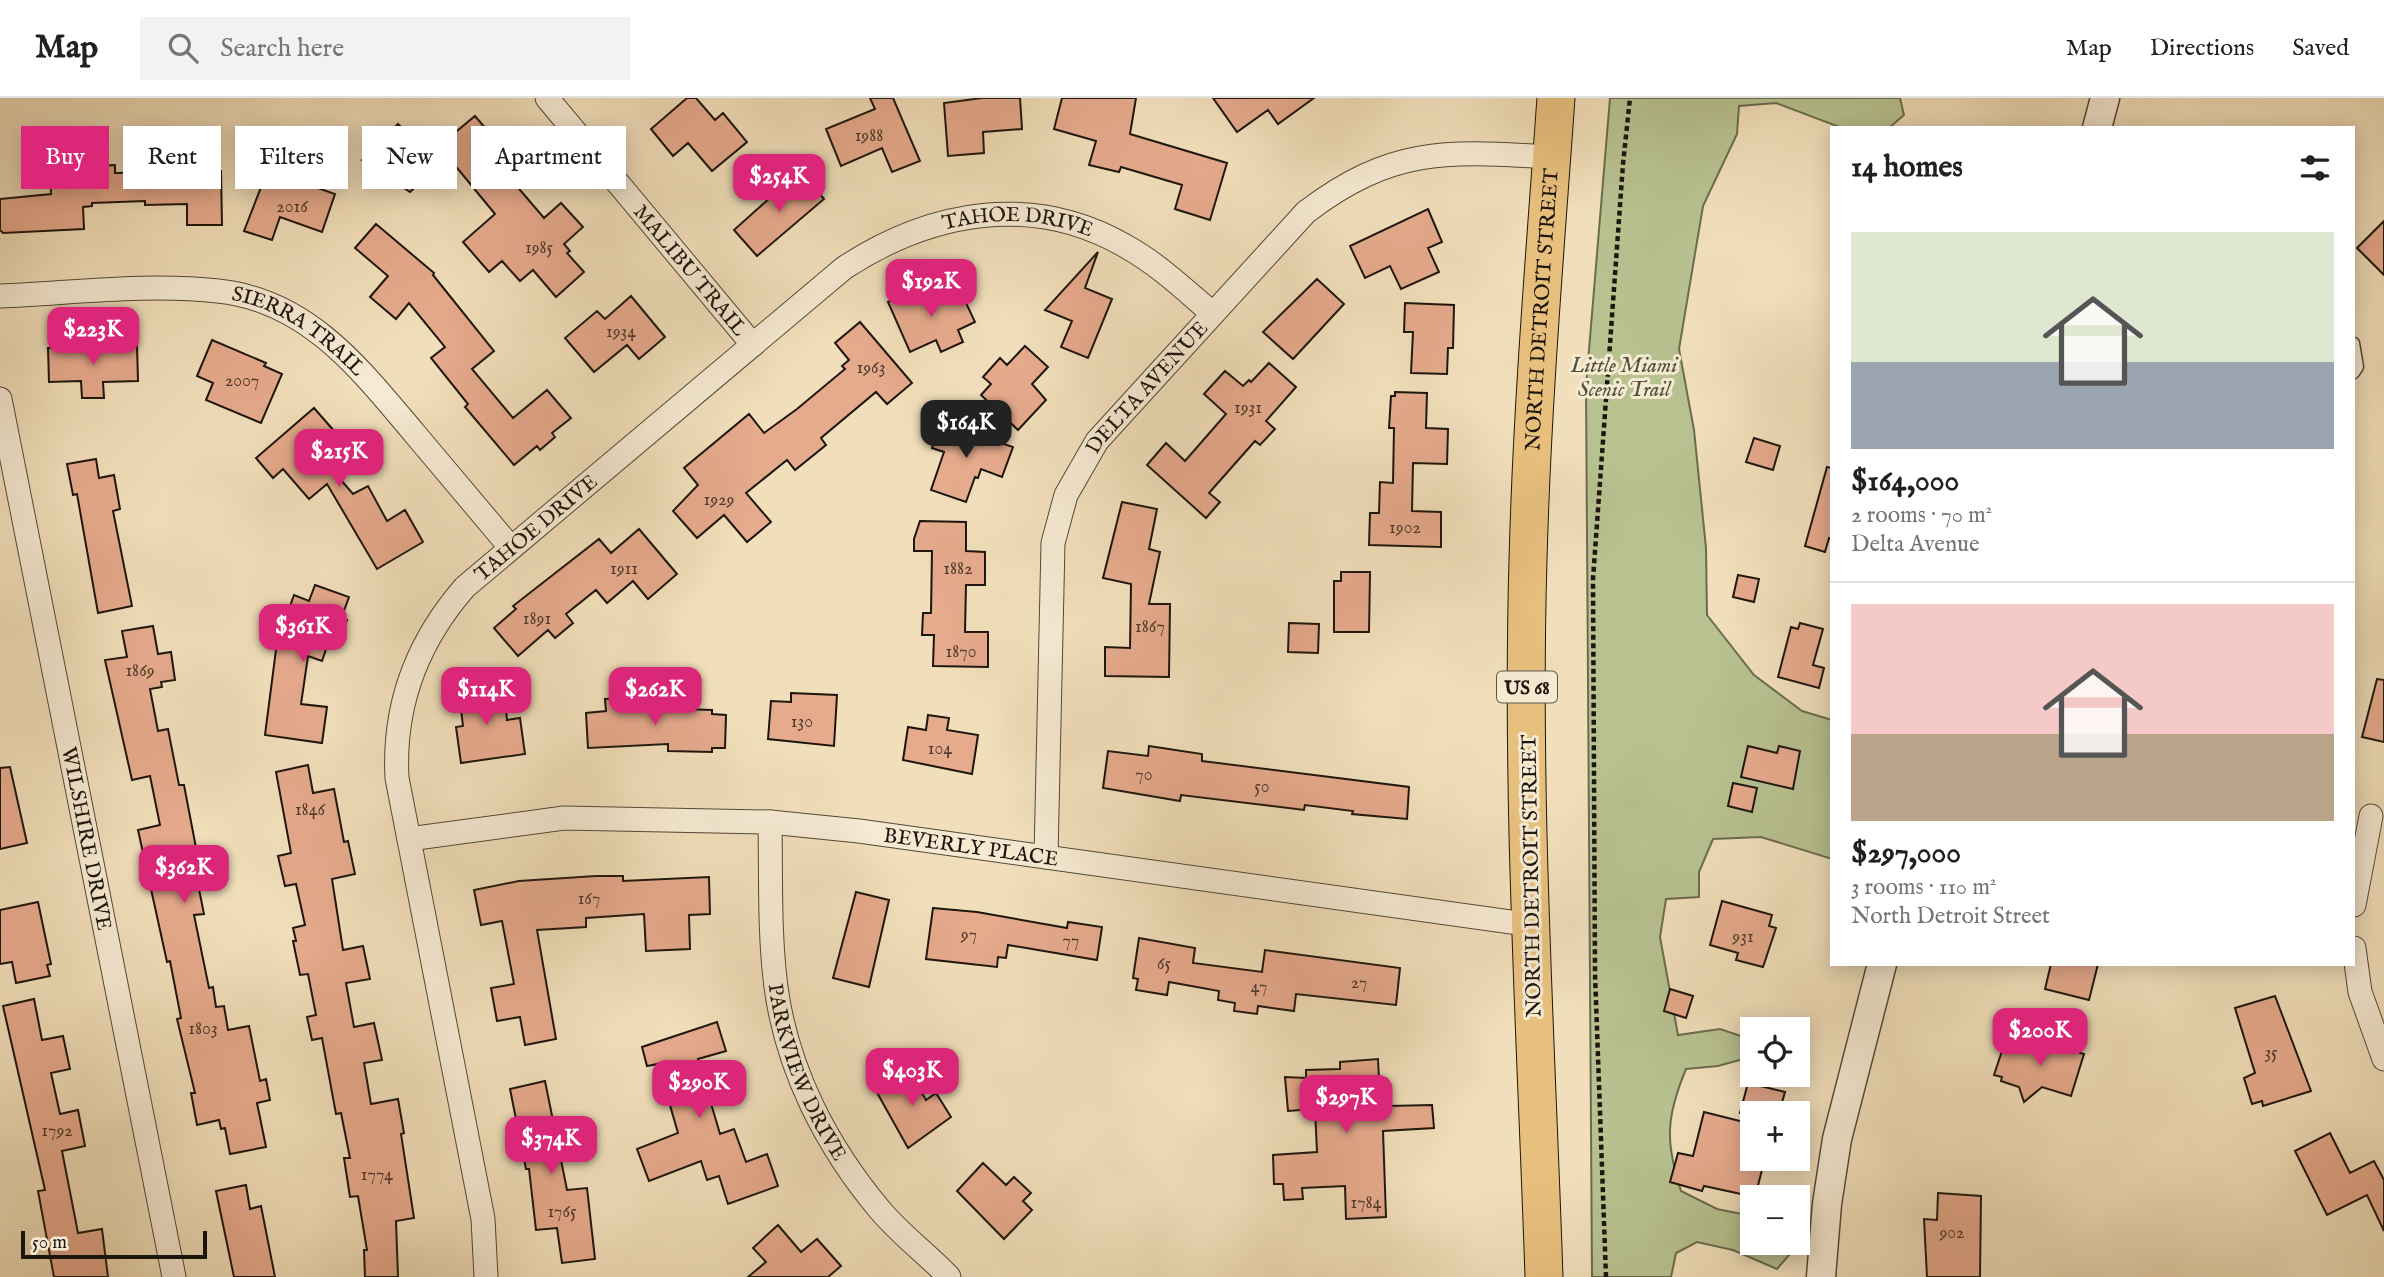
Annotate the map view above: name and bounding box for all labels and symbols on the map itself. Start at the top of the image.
house number: 1988 [855,125,883,148]
pin: $254K [730,155,828,214]
street label: NORTH DETROIT STREET [1520,167,1566,452]
house number: 2016 [276,196,308,219]
street label: MALIBU TRAIL [627,200,752,342]
street label: TAHOE DRIVE [940,202,1097,244]
house number: 1985 [525,237,554,260]
pin: $192K [882,260,980,319]
street label: SIERRA TRAIL [229,281,370,383]
pin: $223K [44,308,142,367]
street label: DELTA AVENUE [1080,316,1215,459]
house number: 1934 [606,321,636,344]
park label: Little Miami Scenic Trail [1570,353,1679,404]
house number: 1963 [857,357,885,380]
house number: 2007 [225,370,259,393]
house number: 1931 [1234,397,1262,420]
pin: $164K [917,400,1015,460]
pin: $215K [290,430,388,489]
street label: TAHOE DRIVE [470,469,604,588]
house number: 1929 [704,489,734,512]
house number: 1902 [1389,517,1421,540]
house number: 1911 [610,558,638,581]
house number: 1882 [943,558,973,581]
pin: $361K [254,604,352,664]
house number: 1891 [523,608,551,631]
house number: 1867 [1135,616,1165,639]
house number: 1870 [945,641,977,664]
house number: 1869 [125,660,155,683]
pin: $114K [437,668,535,727]
pin: $262K [606,668,704,727]
road number: US 68 [1497,672,1557,702]
house number: 130 [791,711,813,734]
street label: NORTH DETROIT STREET [1517,734,1548,1018]
house number: 104 [928,738,952,761]
street label: WILSHIRE DRIVE [54,745,117,933]
house number: 70 [1135,764,1153,787]
house number: 50 [1254,776,1270,799]
house number: 1846 [295,799,325,822]
street label: BEVERLY PLACE [882,823,1060,874]
pin: $362K [135,846,233,905]
house number: 167 [578,888,600,911]
house number: 97 [960,924,977,947]
house number: 931 [1731,926,1754,949]
house number: 77 [1063,930,1079,953]
house number: 65 [1157,953,1172,976]
house number: 27 [1351,972,1367,995]
house number: 47 [1251,976,1267,999]
street label: PARKVIEW DRIVE [761,982,852,1166]
pin: $200K [1991,1009,2089,1068]
house number: 1803 [188,1018,218,1041]
house number: 35 [2264,1042,2278,1065]
pin: $403K [863,1048,961,1108]
pin: $290K [650,1060,748,1120]
pin: $297K [1297,1076,1395,1135]
pin: $374K [502,1116,600,1176]
house number: 1792 [41,1120,73,1143]
house number: 1774 [361,1164,393,1187]
house number: 1784 [1350,1192,1382,1215]
house number: 1765 [547,1201,577,1224]
house number: 902 [1938,1222,1965,1245]
scale bar [21,1228,206,1260]

